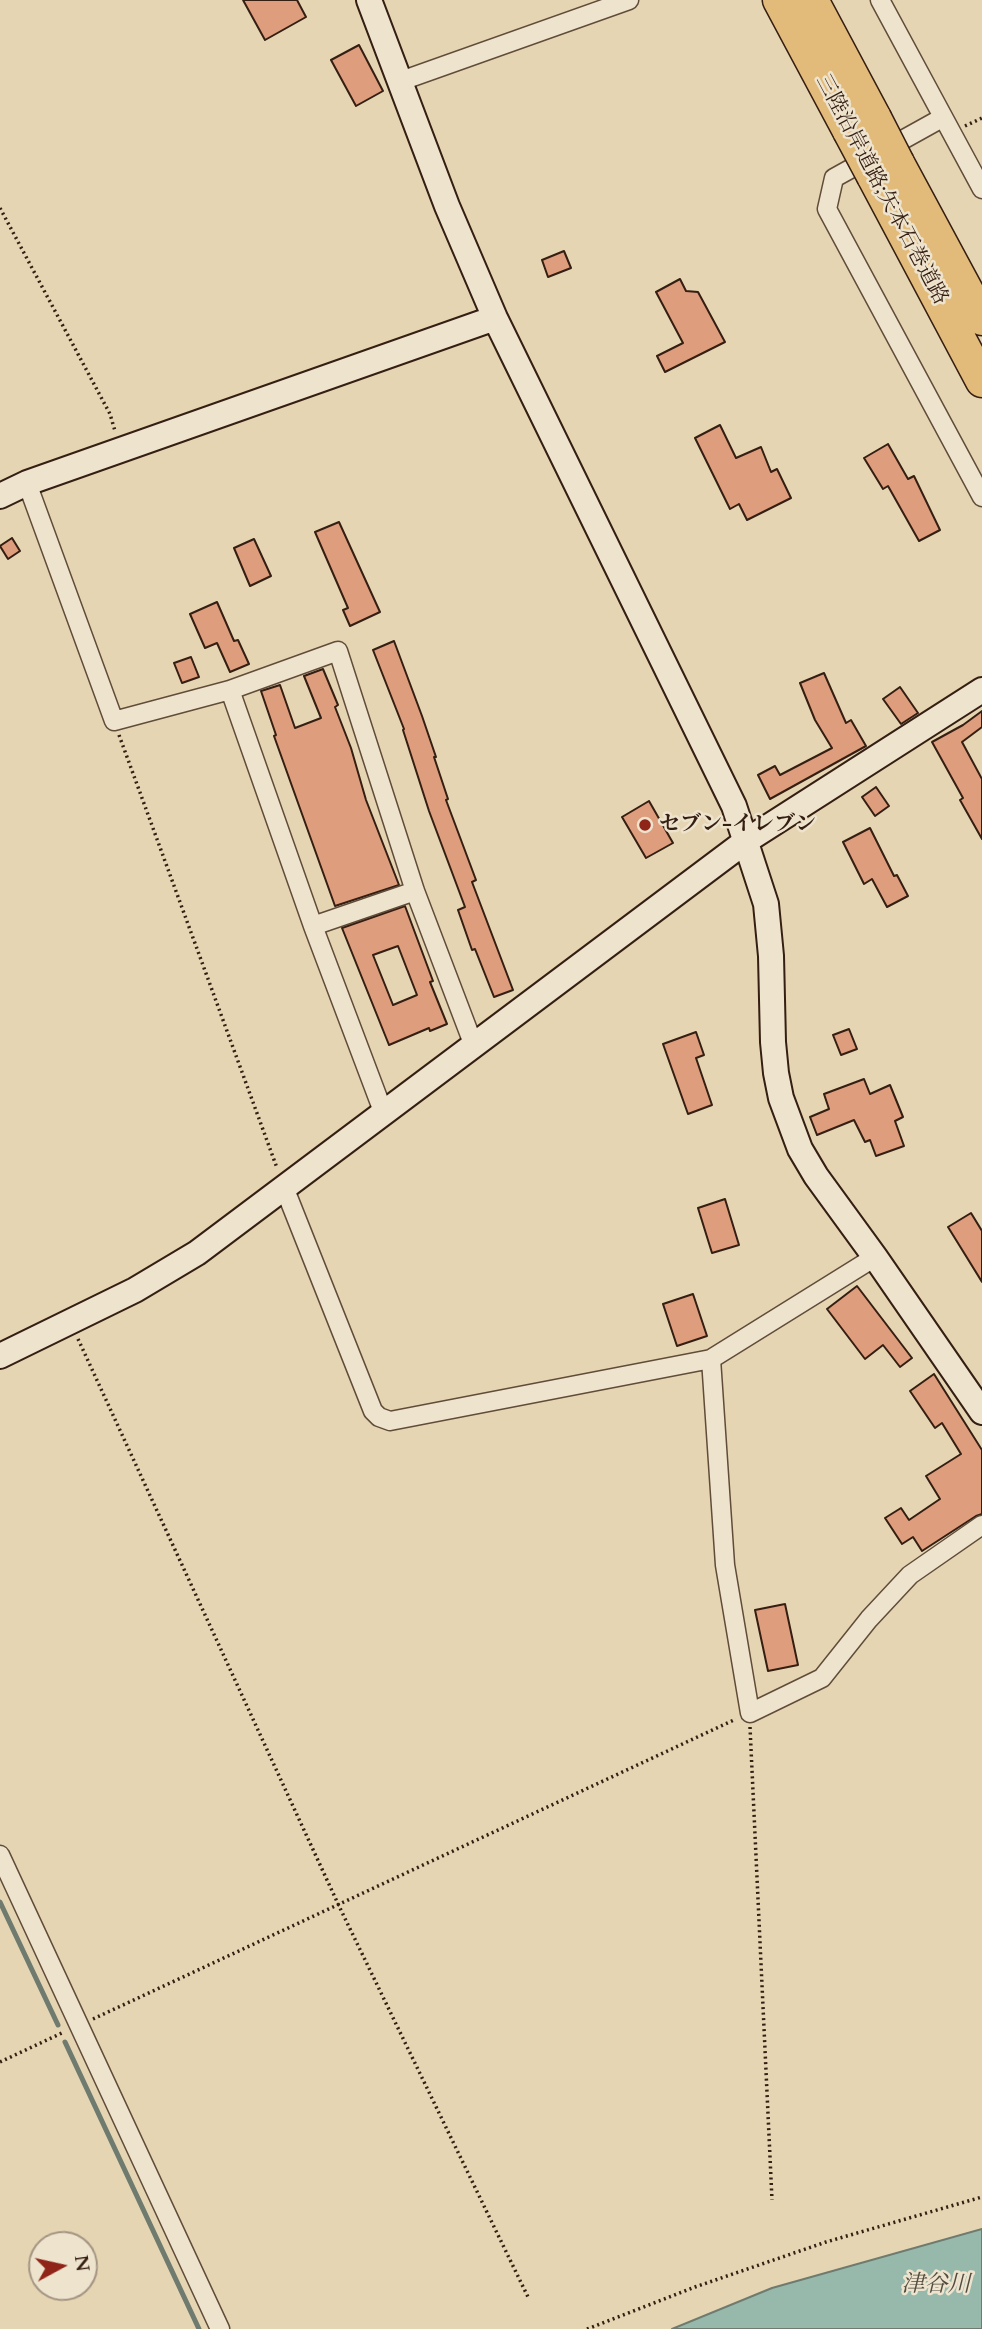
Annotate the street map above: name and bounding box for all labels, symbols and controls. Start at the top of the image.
street label: 三陸沿岸道路;矢本石巻道路 [809,70,953,310]
place label: セブン-イレブン [659,812,816,838]
marker: セブン-イレブン [637,817,653,833]
north arrow [28,2231,98,2301]
text: N [68,2253,96,2273]
water label: 津谷川 [902,2272,970,2300]

